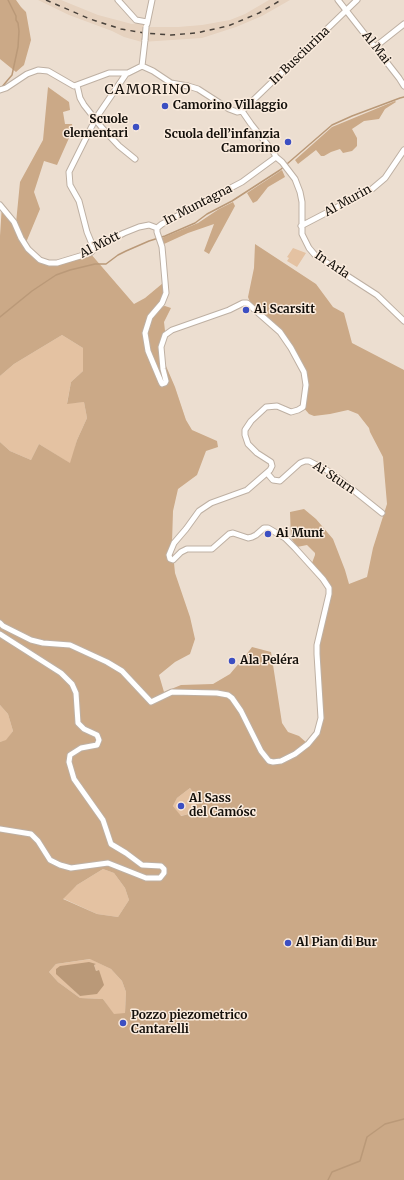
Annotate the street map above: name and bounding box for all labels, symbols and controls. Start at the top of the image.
street label: In Busciurina [267,24,333,88]
street label: Al Mai [359,29,393,67]
district label: CAMORINO [105,82,191,98]
place label: Camorino Villaggio [173,99,288,113]
marker: Camorino Villaggio [160,101,170,111]
place label: Scuole elementari [63,113,128,141]
marker: Scuole elementari [131,122,141,132]
place label: Scuola dell’infanzia Camorino [164,128,280,156]
marker: Scuola dell’infanzia Camorino [283,137,293,147]
street label: In Muntagna [161,182,235,228]
street label: Al Murin [322,182,374,220]
street label: Al Mòtt [77,229,123,261]
street label: In Arla [312,248,352,282]
place label: Ai Scarsitt [254,303,315,317]
marker: Ai Scarsitt [241,305,251,315]
street label: Ai Sturn [310,459,358,497]
place label: Ai Munt [276,527,324,541]
marker: Ai Munt [263,529,273,539]
place label: Ala Peléra [240,654,299,668]
marker: Ala Peléra [227,656,237,666]
place label: Al Sass del Camósc [189,792,256,820]
marker: Al Sass del Camósc [176,801,186,811]
place label: Al Pian di Bur [296,936,377,950]
marker: Al Pian di Bur [283,938,293,948]
place label: Pozzo piezometrico Cantarelli [131,1009,247,1037]
marker: Pozzo piezometrico Cantarelli [118,1018,128,1028]

